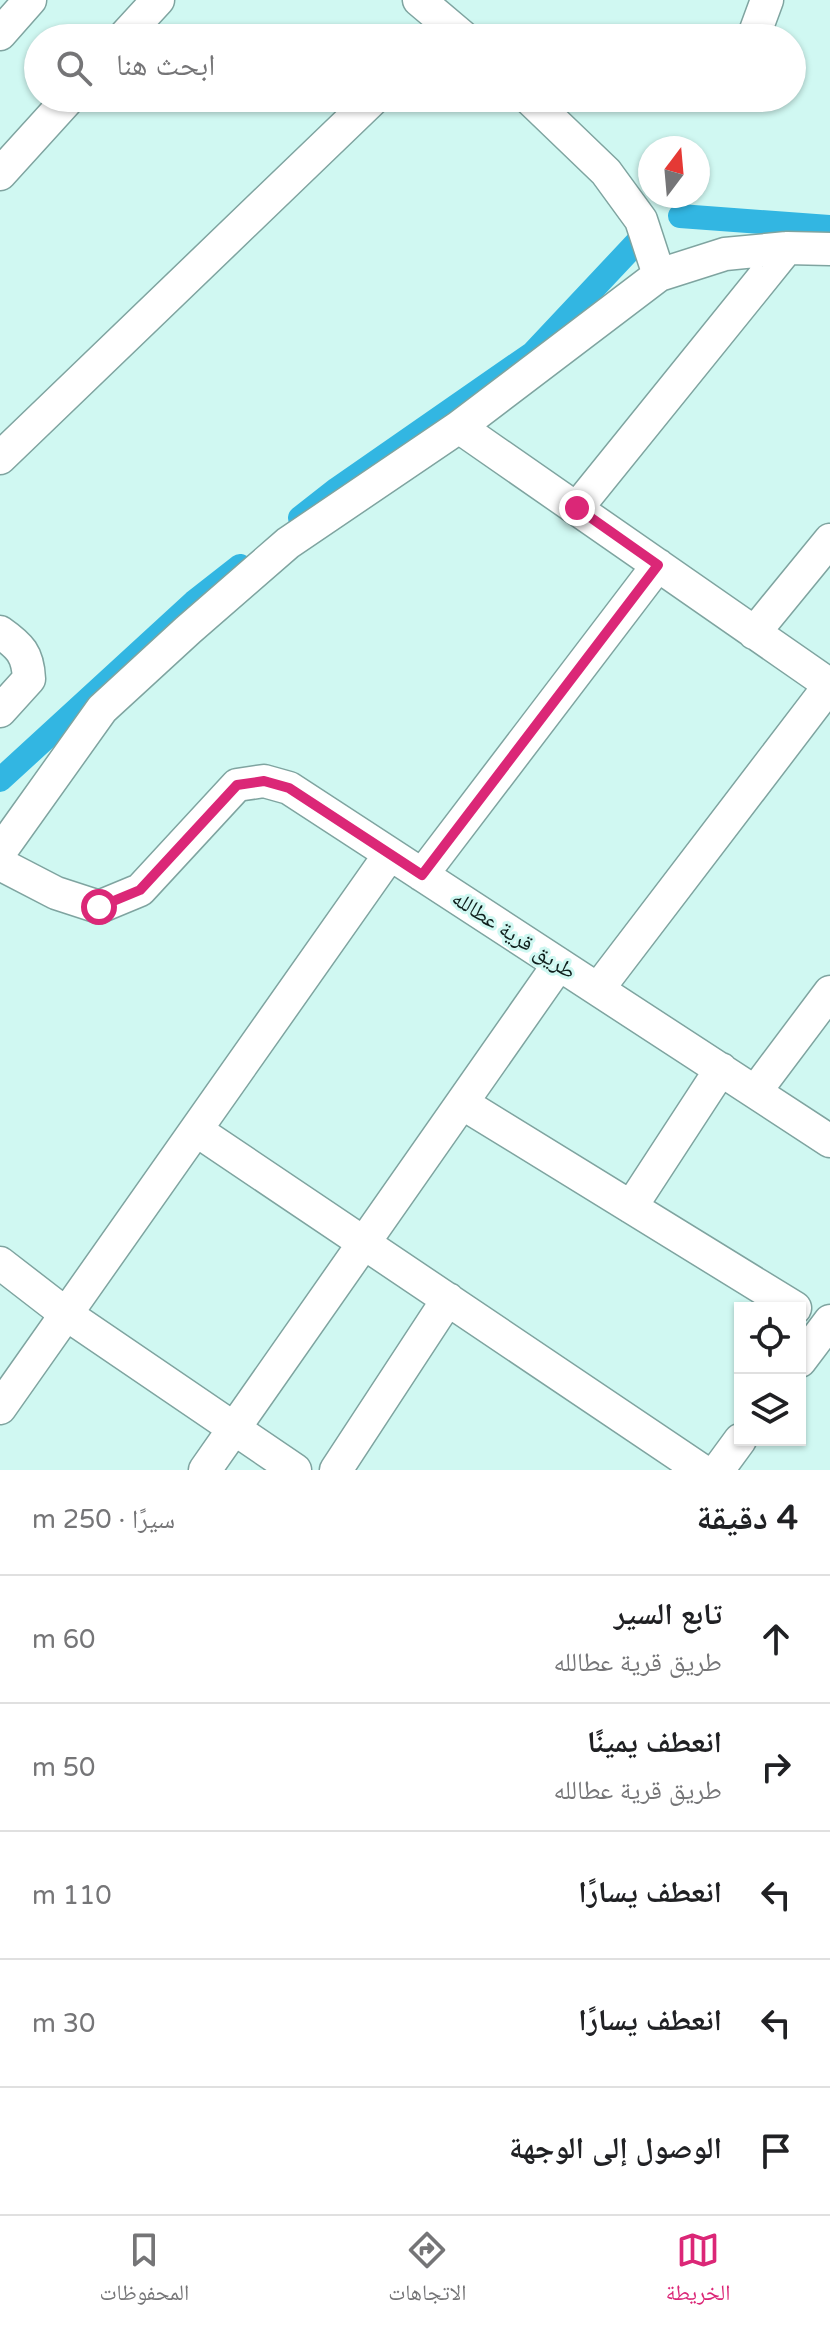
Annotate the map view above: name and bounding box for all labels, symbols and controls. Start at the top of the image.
search box [24,24,806,112]
icon: search [52,46,96,90]
text: ابحث هنا [116,47,215,84]
north arrow [638,136,710,208]
route end [559,490,595,526]
street label: طريق قرية عطالله [447,885,581,985]
route start [81,889,117,925]
map controls [734,1302,806,1446]
button: locate [734,1302,806,1374]
button: layers [734,1374,806,1446]
text: 4 دقيقة [696,1498,798,1539]
text: سيرًا · 250 m [32,1504,175,1535]
text: تابع السير [614,1596,722,1633]
icon: ahead [754,1617,798,1661]
text: 60 m [32,1624,95,1655]
text: طريق قرية عطالله [553,1647,722,1678]
text: انعطف يمينًا [587,1724,722,1761]
icon: right [754,1745,798,1789]
text: 50 m [32,1752,95,1783]
text: طريق قرية عطالله [553,1775,722,1806]
icon: left [754,1873,798,1917]
text: انعطف يسارًا [578,1874,722,1911]
text: 110 m [32,1880,112,1911]
icon: left [754,2001,798,2045]
text: انعطف يسارًا [578,2002,722,2039]
text: 30 m [32,2008,95,2039]
icon: arrive [754,2129,798,2173]
text: الوصول إلى الوجهة [509,2130,722,2167]
tab: المحفوظات [100,2228,189,2314]
tab: الاتجاهات [388,2228,466,2314]
tab: الخريطة [666,2228,730,2314]

